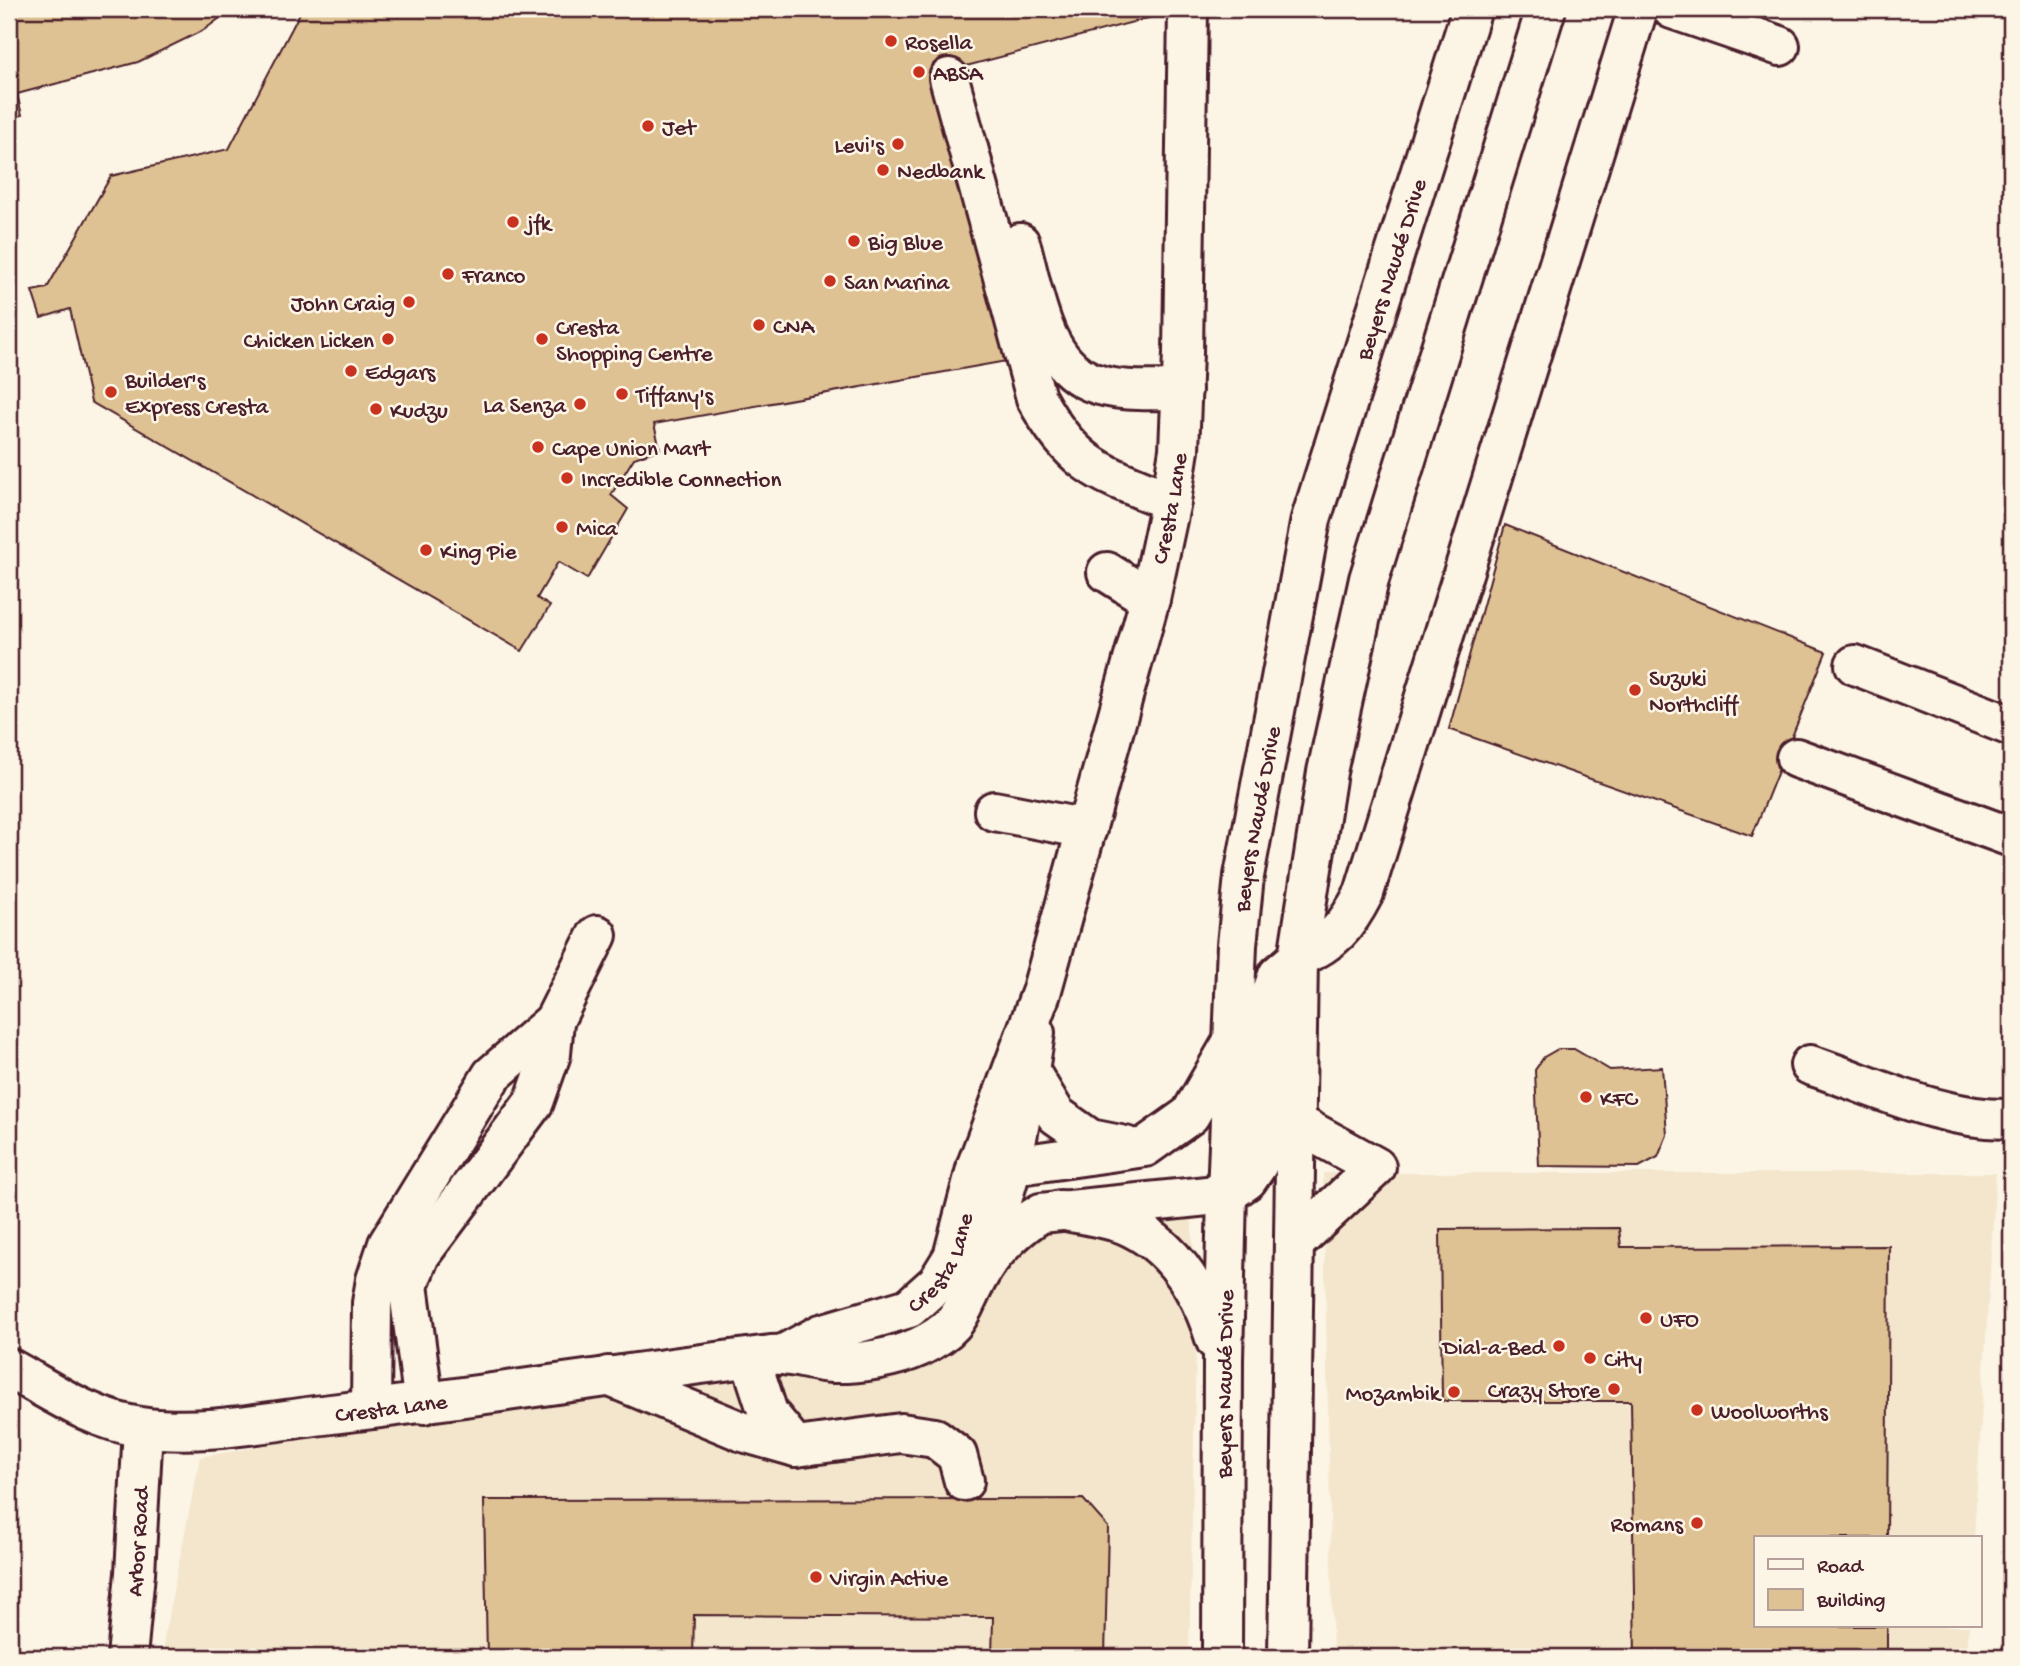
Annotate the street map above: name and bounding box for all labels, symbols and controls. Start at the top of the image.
place label: Rosella [905,31,973,58]
marker: Rosella [883,33,899,49]
place label: ABSA [933,62,984,89]
marker: ABSA [911,64,927,80]
place label: Jet [662,116,697,143]
marker: Jet [640,118,656,134]
place label: Levi's [834,134,885,161]
marker: Levi's [890,136,906,152]
place label: Nedbank [897,160,986,187]
marker: Nedbank [875,162,891,178]
street label: Beyers Naudé Drive [1352,175,1435,365]
place label: jfk [523,212,554,239]
marker: jfk [505,214,521,230]
place label: Big Blue [867,231,944,258]
marker: Big Blue [846,233,862,249]
place label: Franco [461,264,525,291]
marker: Franco [440,266,456,282]
place label: San Marina [844,271,951,298]
marker: San Marina [822,273,838,289]
place label: John Craig [291,292,395,319]
marker: John Craig [401,294,417,310]
place label: CNA [773,315,815,342]
place label: Cresta Shopping Centre [556,316,714,369]
marker: CNA [751,317,767,333]
place label: Chicken Licken [244,329,374,356]
marker: Chicken Licken [380,331,396,347]
marker: Cresta Shopping Centre [534,331,550,347]
place label: Edgars [365,361,436,388]
marker: Edgars [343,363,359,379]
place label: Builder's Express Cresta [124,369,269,422]
marker: Builder's Express Cresta [103,384,119,400]
place label: Tiffany's [634,384,714,411]
marker: Tiffany's [614,386,630,402]
place label: La Senza [483,394,567,421]
marker: La Senza [572,396,588,412]
place label: Kudzu [390,399,448,426]
marker: Kudzu [368,401,384,417]
place label: Cape Union Mart [552,437,711,464]
marker: Cape Union Mart [530,439,546,455]
street label: Cresta Lane [1148,450,1196,567]
place label: Incredible Connection [581,468,782,495]
marker: Incredible Connection [559,470,575,486]
place label: Mica [576,517,619,544]
marker: Mica [554,519,570,535]
place label: King Pie [440,540,518,567]
marker: King Pie [418,542,434,558]
place label: Suzuki Northcliff [1649,667,1740,720]
marker: Suzuki Northcliff [1627,682,1643,698]
street label: Beyers Naudé Drive [1230,723,1289,914]
place label: KFC [1600,1087,1638,1114]
marker: KFC [1578,1089,1594,1105]
street label: Cresta Lane [903,1209,981,1320]
street label: Beyers Naudé Drive [1213,1288,1242,1479]
place label: UFO [1660,1308,1699,1335]
marker: UFO [1638,1310,1654,1326]
place label: Dial-a-Bed [1441,1336,1547,1363]
marker: Dial-a-Bed [1551,1338,1567,1354]
place label: City [1604,1348,1642,1375]
marker: City [1582,1350,1598,1366]
place label: Crazy Store [1488,1379,1601,1406]
marker: Crazy Store [1606,1381,1622,1397]
place label: Mozambik [1345,1382,1443,1409]
marker: Mozambik [1446,1384,1462,1400]
street label: Cresta Lane [334,1389,450,1430]
place label: Woolworths [1711,1400,1828,1427]
marker: Woolworths [1689,1402,1705,1418]
street label: Arbor Road [123,1485,157,1598]
place label: Romans [1611,1513,1684,1540]
marker: Romans [1689,1515,1705,1531]
legend [1754,1536,1982,1628]
text: Road [1817,1556,1865,1581]
place label: Virgin Active [829,1567,949,1594]
marker: Virgin Active [808,1569,824,1585]
text: Building [1816,1590,1886,1615]

